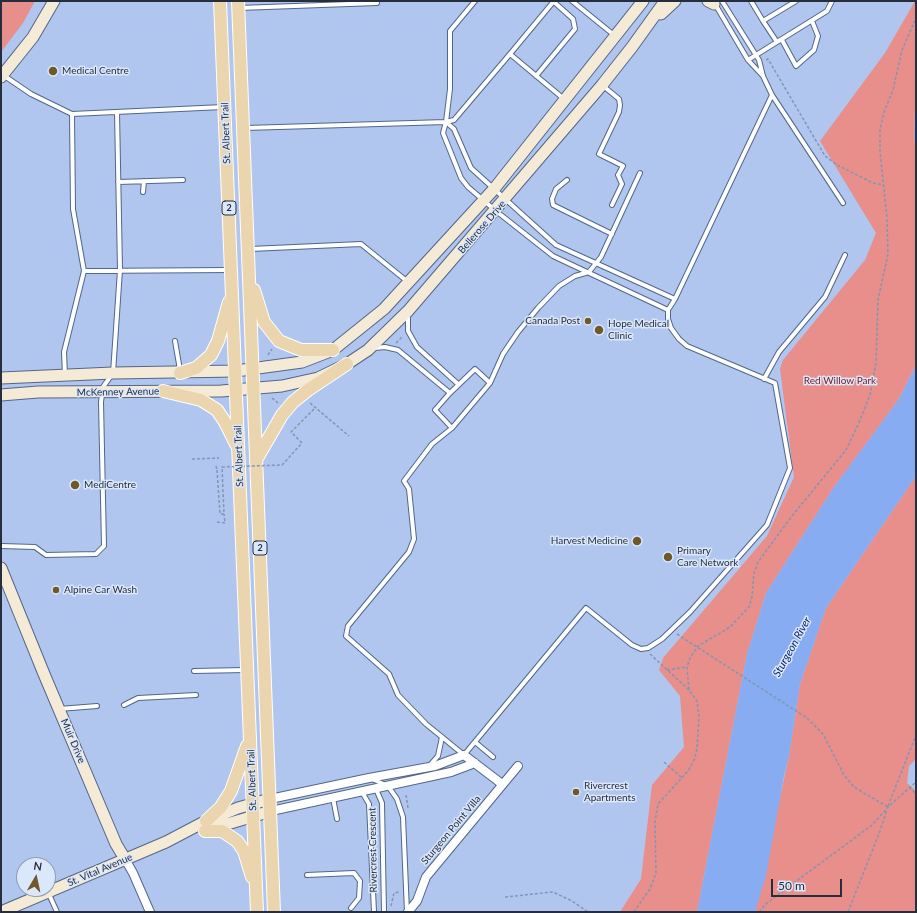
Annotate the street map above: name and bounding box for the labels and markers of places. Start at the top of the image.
marker: Medical Centre [47,65,59,77]
place label: Medical Centre [62,65,129,77]
place label: Canada Post [525,315,580,327]
marker: Canada Post [583,316,593,326]
place label: Hope Medical Clinic [608,318,669,342]
marker: Hope Medical Clinic [593,324,605,336]
marker: MediCentre [69,479,81,491]
place label: MediCentre [84,479,136,491]
place label: Harvest Medicine [551,535,628,547]
marker: Harvest Medicine [631,535,643,547]
place label: Primary Care Network [677,545,738,568]
marker: Primary Care Network [662,551,674,563]
place label: Alpine Car Wash [64,584,137,596]
marker: Alpine Car Wash [51,585,61,595]
place label: Rivercrest Apartments [584,780,635,804]
marker: Rivercrest Apartments [571,787,581,797]

